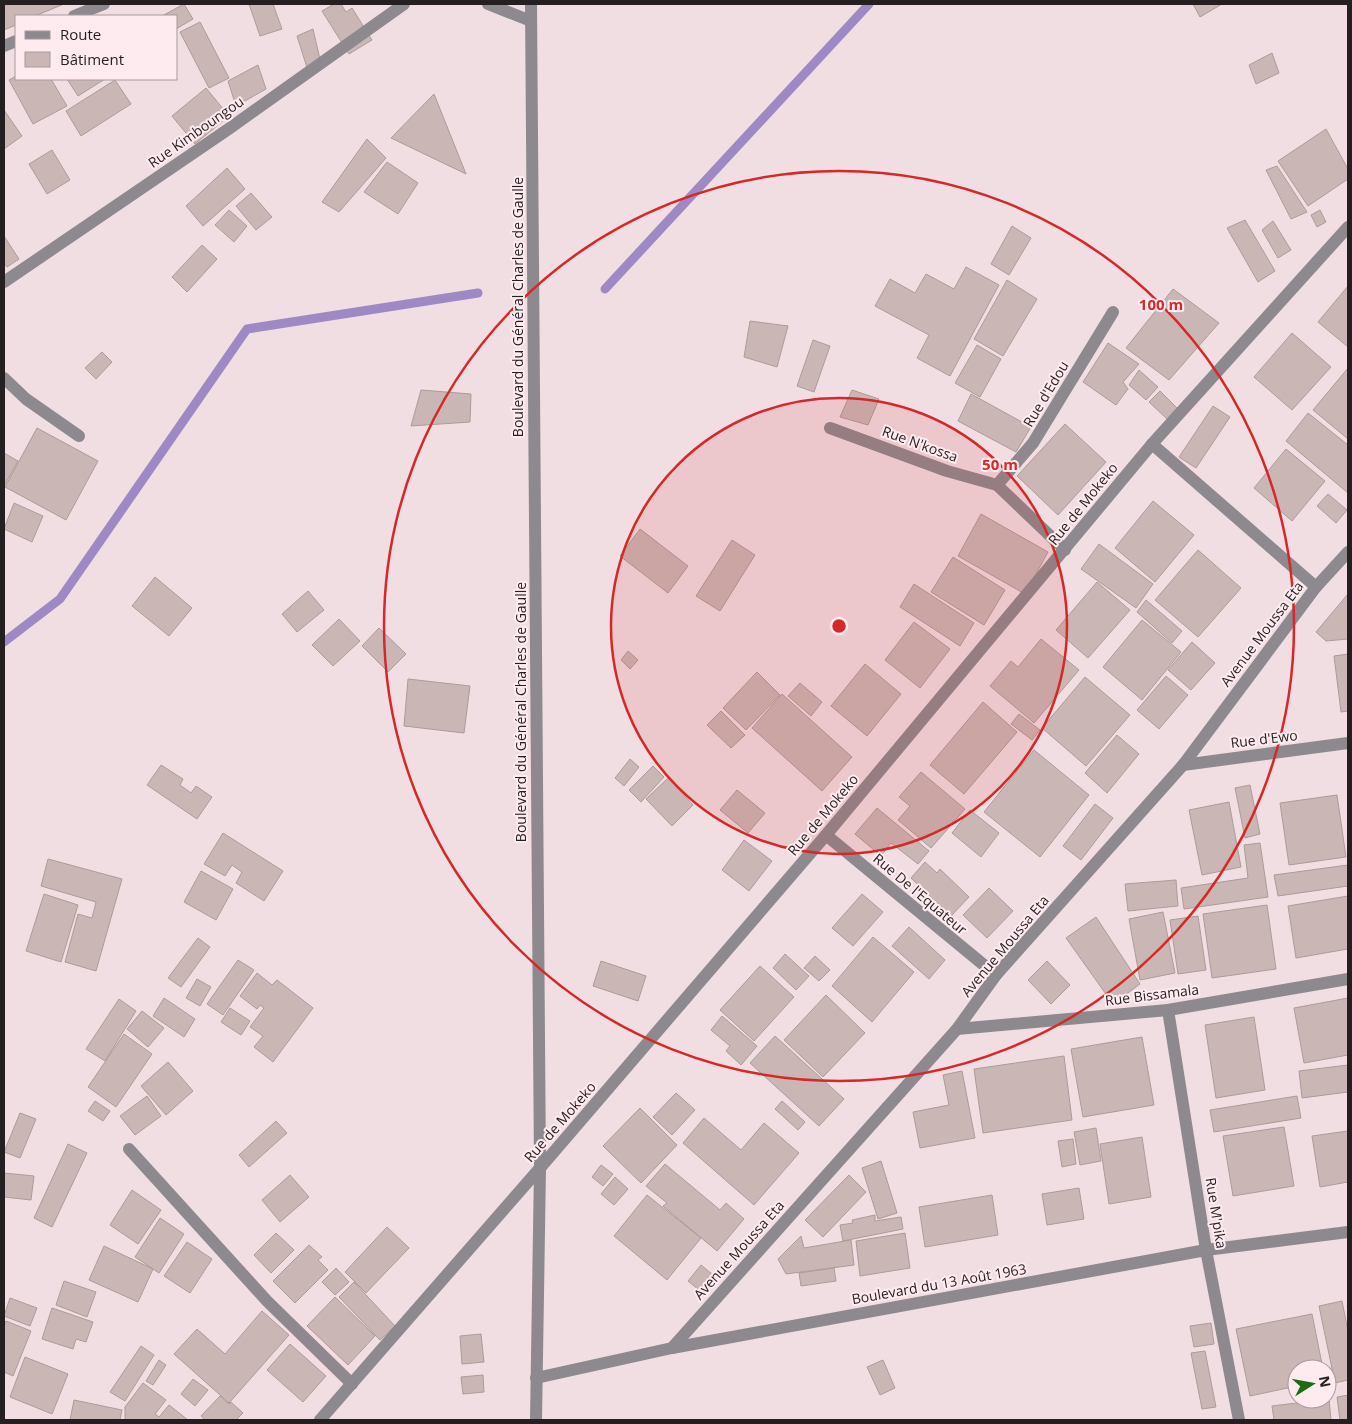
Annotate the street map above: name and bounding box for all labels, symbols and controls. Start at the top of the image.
legend [15,15,178,80]
text: Route [60,24,101,44]
text: Bâtiment [60,49,124,69]
street label: Rue Kimboungou [144,92,247,172]
street label: Boulevard du Général Charles de Gaulle [508,177,527,437]
text: 100 m [1139,294,1183,314]
street label: Rue d'Edou [1018,357,1073,430]
street label: Rue N'kossa [880,421,961,466]
text: 50 m [982,454,1018,474]
street label: Rue de Mokeko [1044,459,1122,549]
street label: Avenue Moussa Eta [1216,577,1307,690]
street label: Boulevard du Général Charles de Gaulle [511,582,530,842]
centre of rings [830,617,848,635]
street label: Rue d'Ewo [1229,725,1299,752]
street label: Rue de Mokeko [783,770,862,859]
street label: Rue De l'Equateur [869,849,971,939]
street label: Avenue Moussa Eta [956,891,1053,1001]
street label: Rue Bissamala [1104,979,1200,1010]
street label: Rue de Mokeko [519,1077,600,1166]
street label: Rue M'pika [1202,1176,1231,1250]
street label: Avenue Moussa Eta [689,1196,788,1303]
street label: Boulevard du 13 Août 1963 [850,1259,1028,1308]
north arrow [1287,1359,1337,1409]
text: N [1315,1374,1336,1389]

